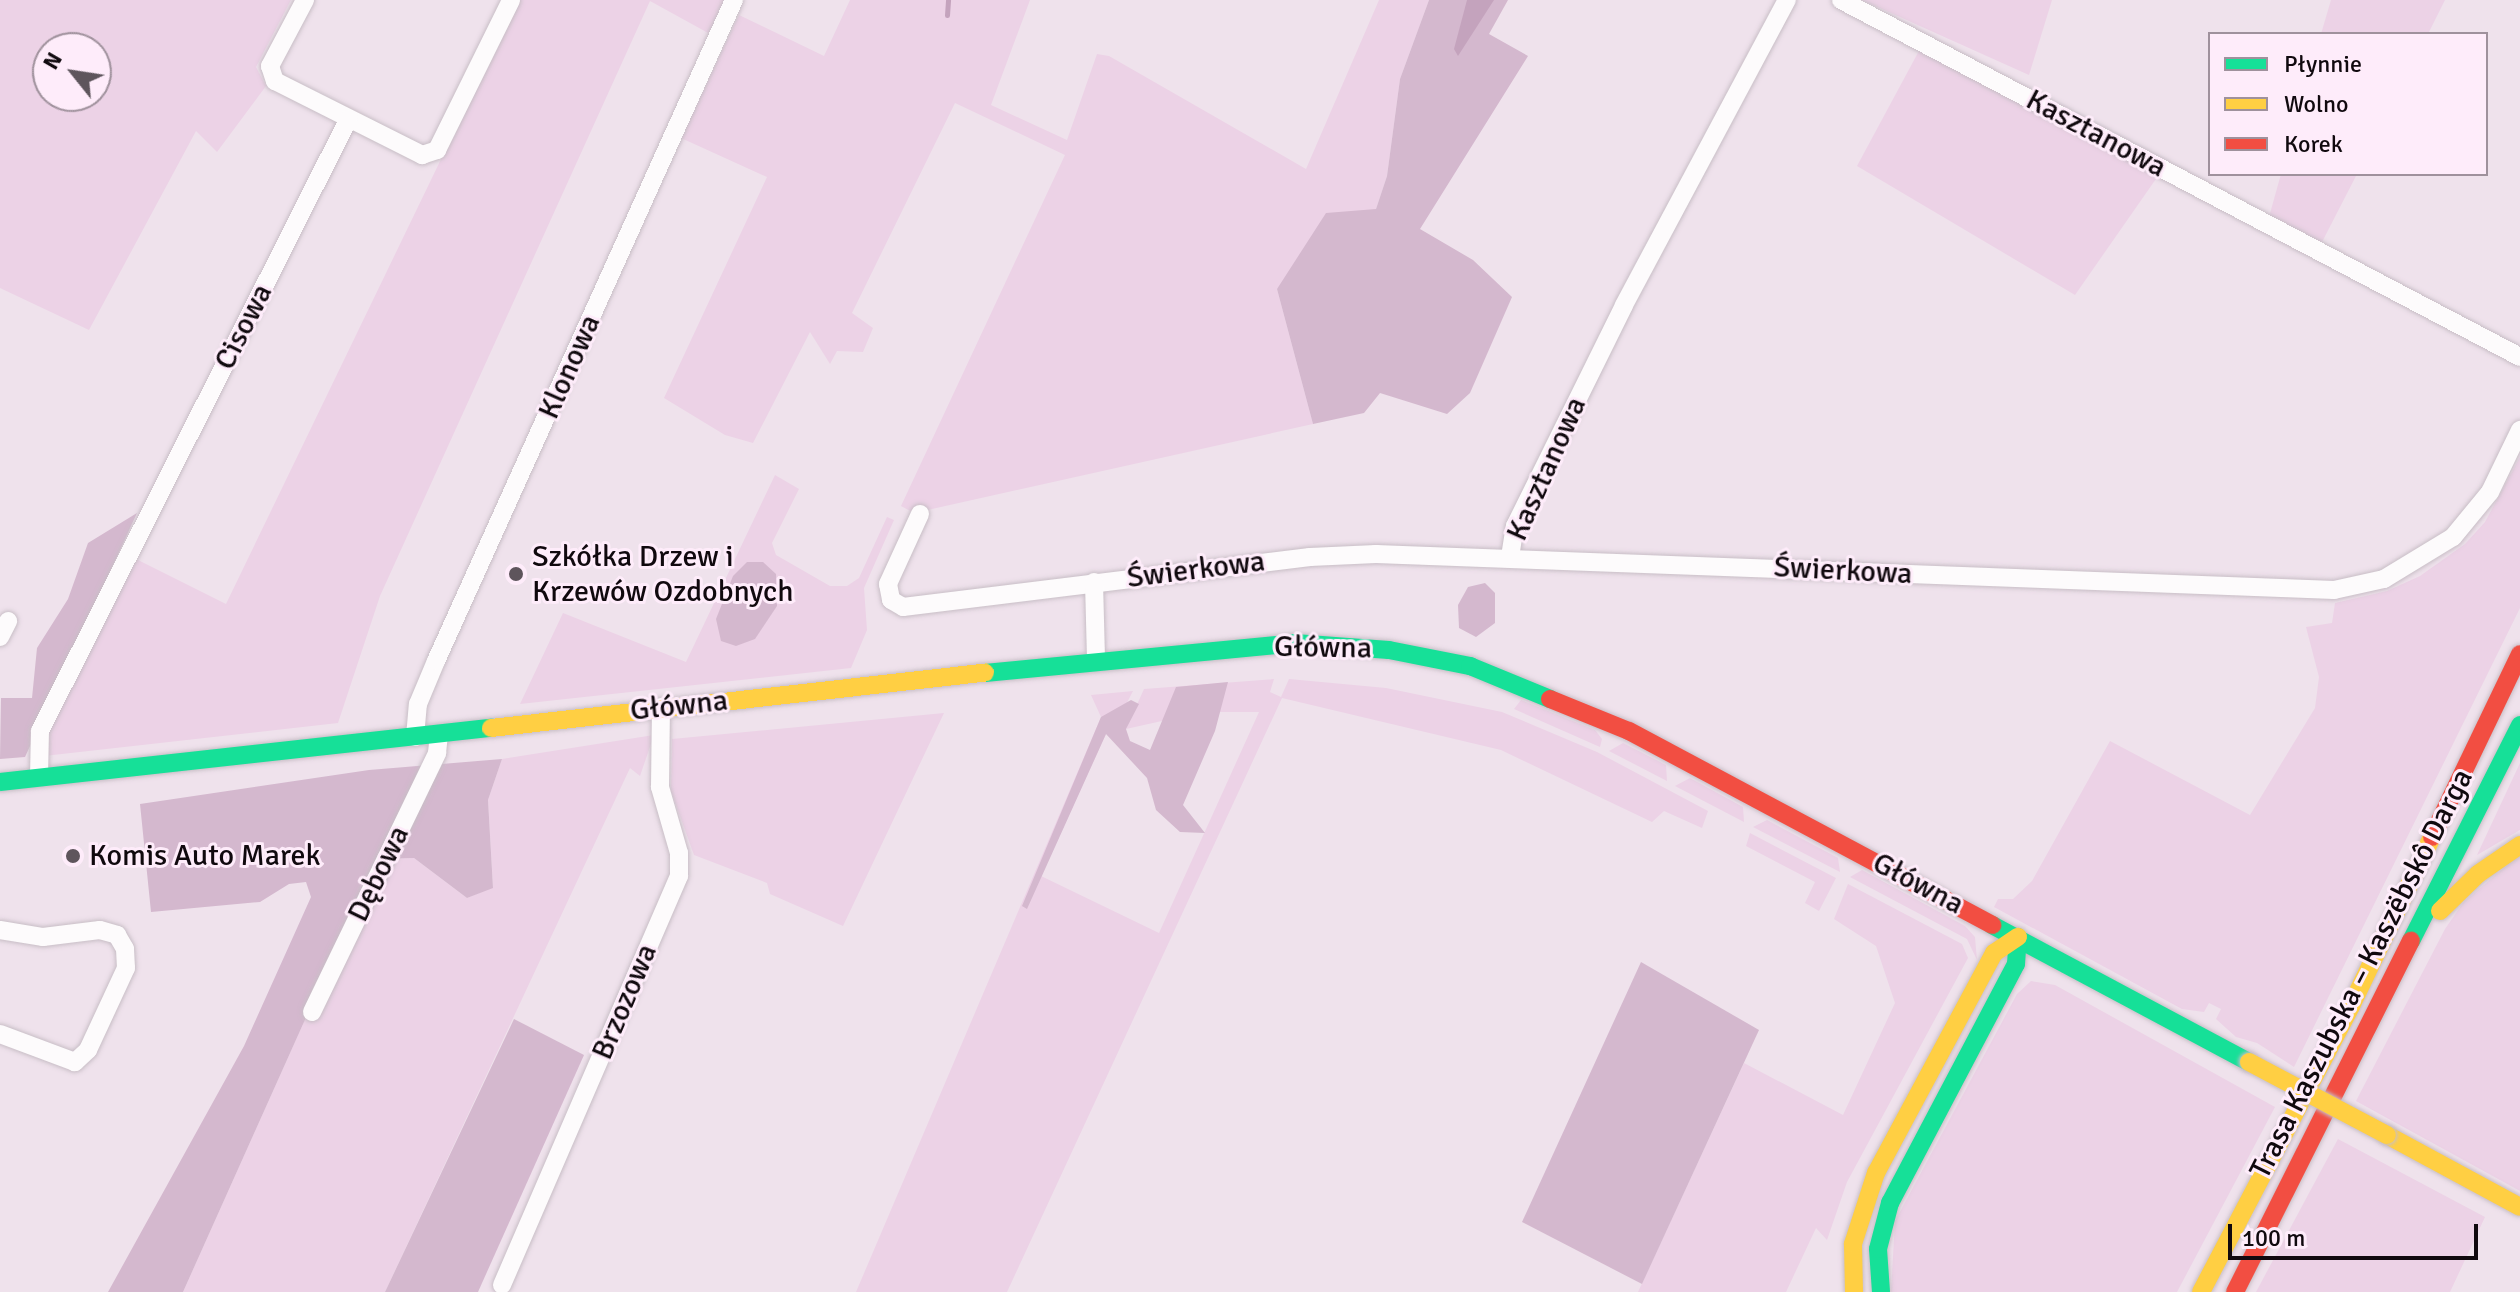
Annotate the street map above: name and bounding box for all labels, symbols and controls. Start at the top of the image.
north arrow [32,32,112,112]
legend [2208,32,2488,176]
text: N [37,47,68,74]
text: Płynnie [2284,49,2362,79]
street label: Kasztanowa [2020,82,2172,186]
text: Wolno [2284,89,2349,119]
text: Korek [2284,129,2343,159]
street label: Cisowa [207,278,281,376]
street label: Klonowa [531,309,609,425]
street label: Kasztanowa [1499,392,1595,546]
place label: Szkółka Drzew i Krzewów Ozdobnych [532,539,793,610]
street label: Świerkowa [1125,544,1267,596]
street label: Świerkowa [1773,549,1913,593]
marker: Szkółka Drzew i Krzewów Ozdobnych [507,565,525,583]
street label: Główna [1274,629,1372,667]
street label: Główna [628,683,730,729]
street label: Trasa Kaszubska – Kaszëbskô Darga [2243,763,2481,1185]
street label: Dębowa [340,820,418,928]
place label: Komis Auto Marek [89,838,321,874]
street label: Główna [1866,845,1970,923]
marker: Komis Auto Marek [64,847,82,865]
street label: Brzozowa [585,939,665,1065]
scale bar [2232,1208,2482,1258]
text: 100 m [2242,1223,2305,1253]

